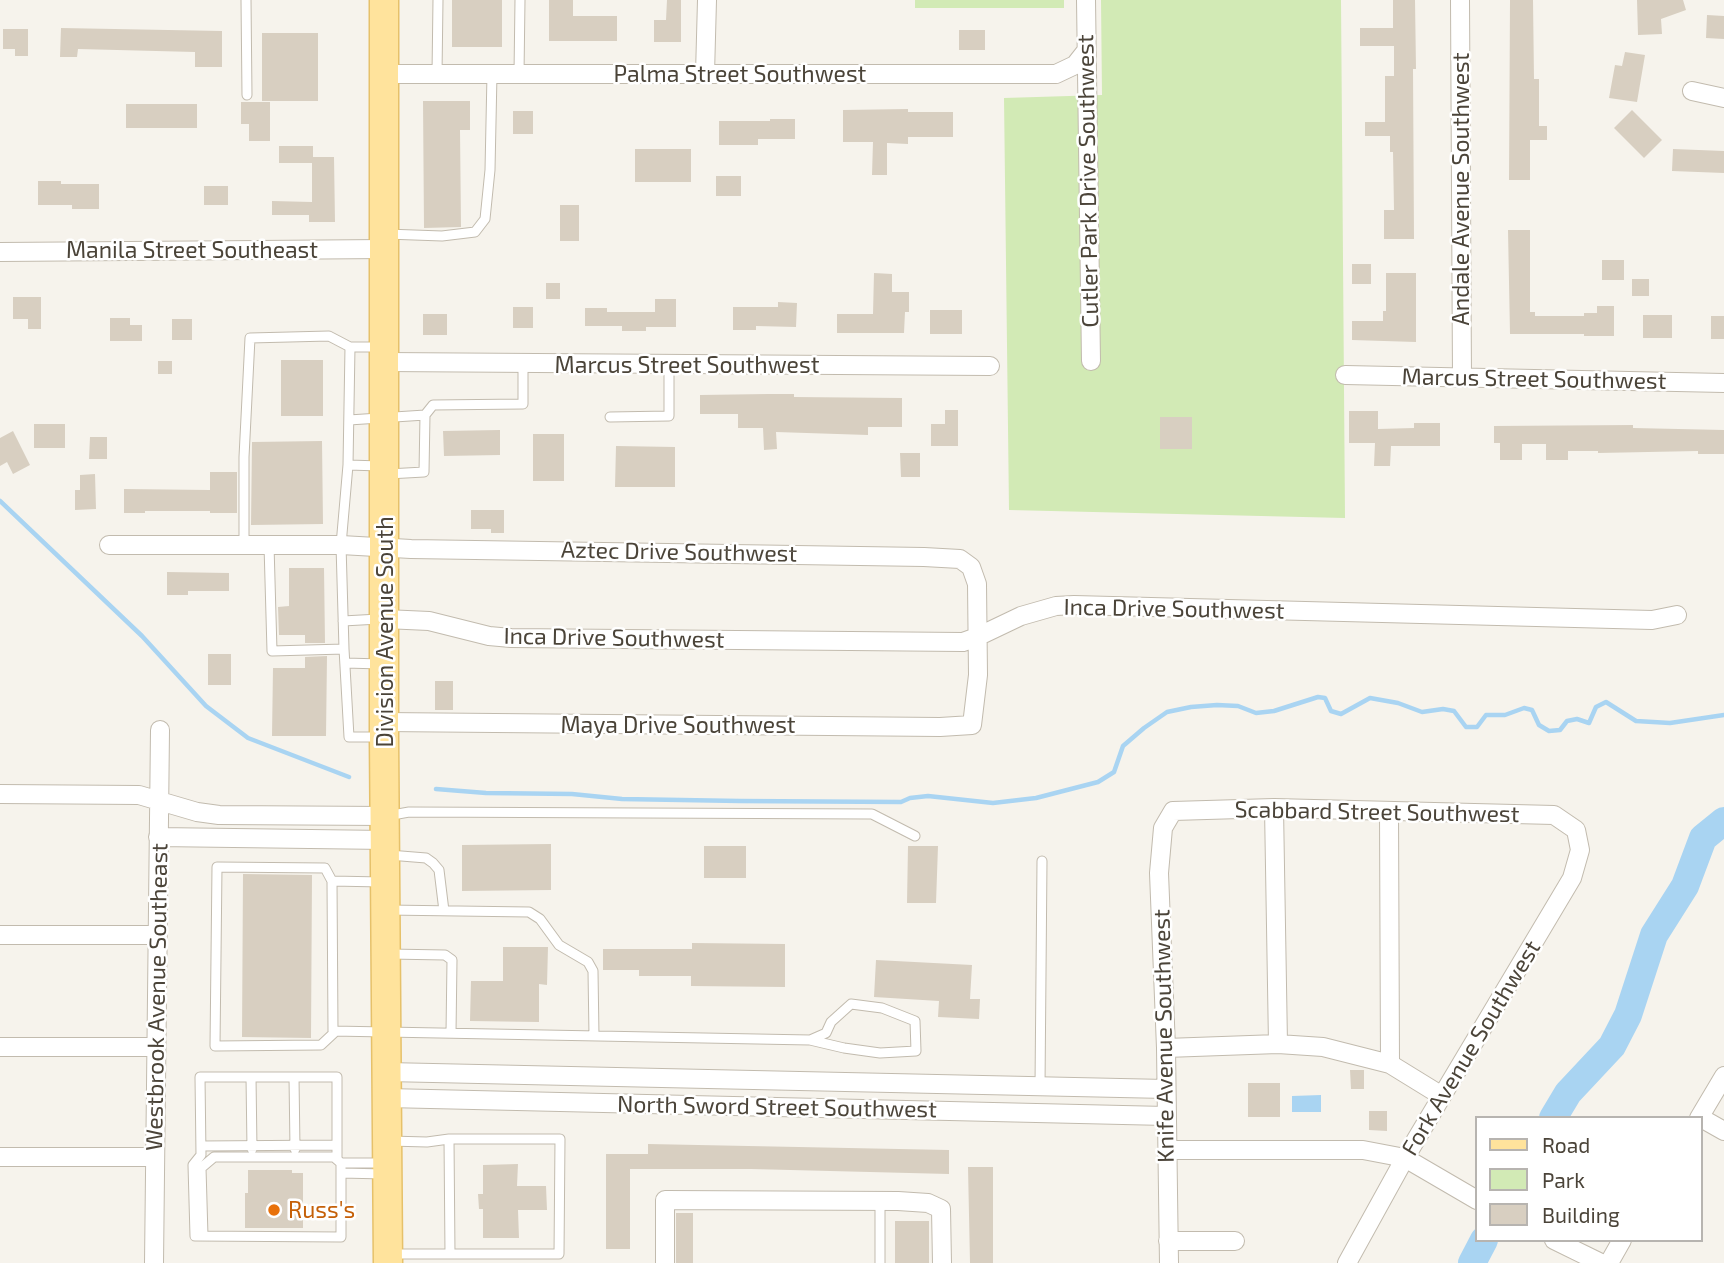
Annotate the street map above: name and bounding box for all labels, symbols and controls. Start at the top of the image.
street label: Cutler Park Drive Southwest [1072,34,1104,328]
street label: Andale Avenue Southwest [1447,53,1475,325]
street label: Palma Street Southwest [614,60,866,88]
street label: Manila Street Southeast [66,236,318,264]
street label: Marcus Street Southwest [555,351,819,379]
street label: Marcus Street Southwest [1401,363,1667,395]
street label: Division Avenue South [371,516,399,748]
street label: Aztec Drive Southwest [561,536,797,568]
street label: Inca Drive Southwest [1063,593,1285,625]
street label: Inca Drive Southwest [503,622,725,654]
street label: Maya Drive Southwest [560,711,796,739]
street label: Scabbard Street Southwest [1234,796,1520,828]
street label: Westbrook Avenue Southeast [141,843,173,1151]
street label: Knife Avenue Southwest [1148,909,1180,1163]
street label: Fork Avenue Southwest [1396,935,1546,1161]
street label: North Sword Street Southwest [617,1090,937,1124]
legend [1476,1116,1703,1242]
text: Road [1542,1132,1590,1157]
text: Park [1542,1167,1585,1192]
place label: Russ's [288,1196,355,1224]
marker: Russ's [266,1202,282,1218]
text: Building [1542,1202,1620,1227]

